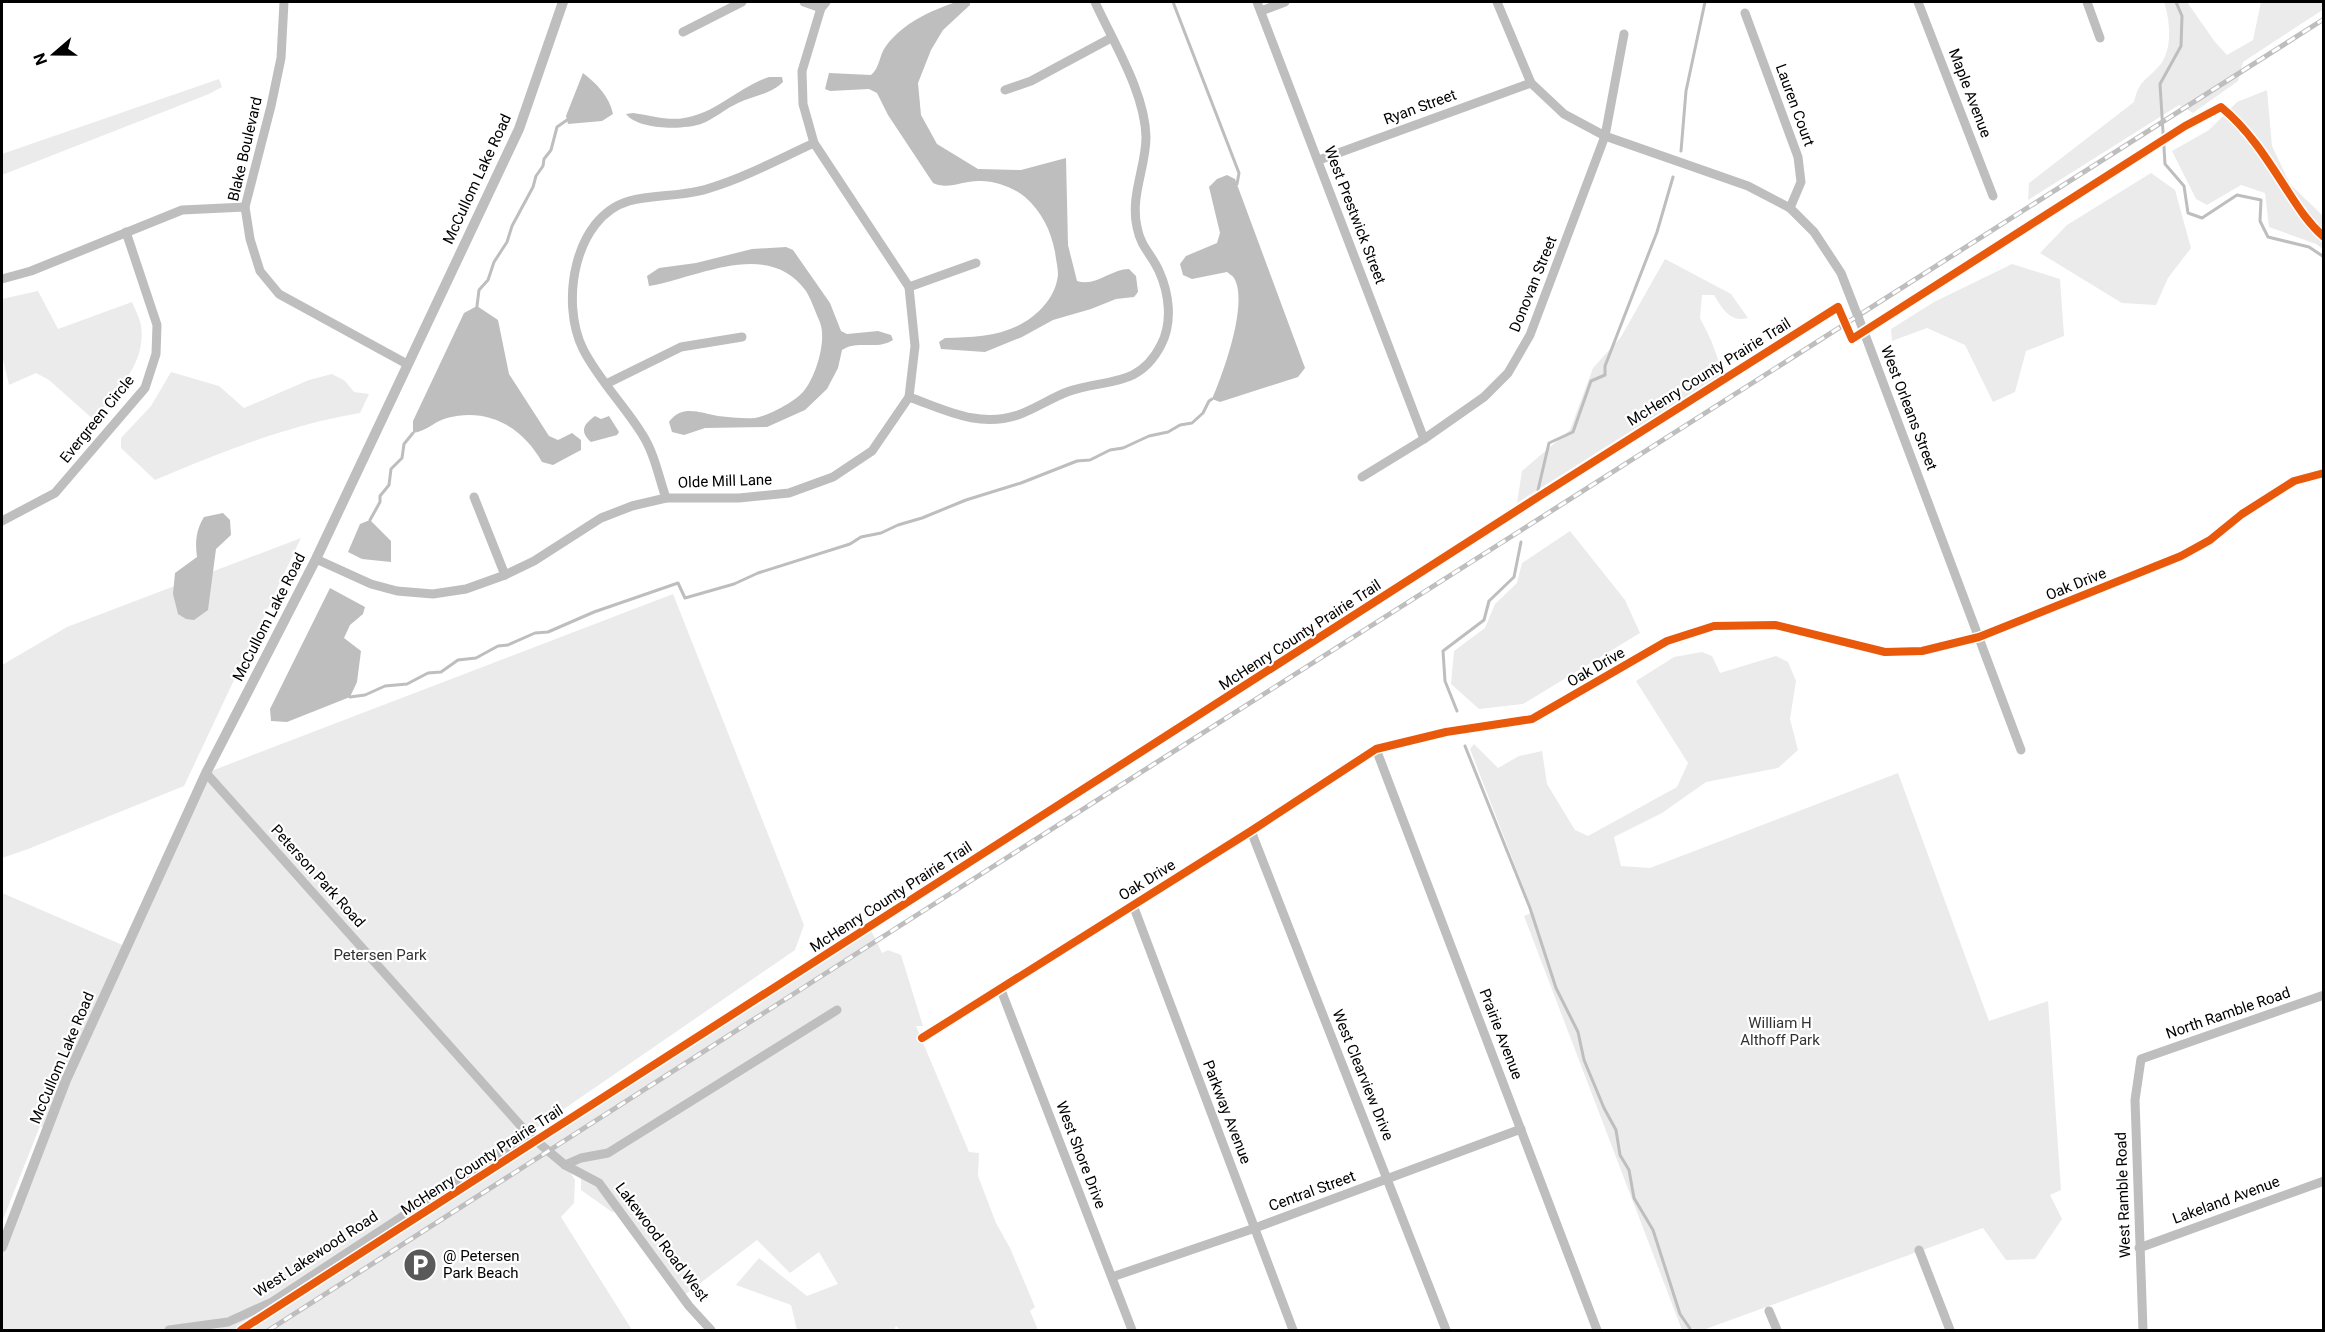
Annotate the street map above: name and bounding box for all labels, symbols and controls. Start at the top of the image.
north arrow [24,24,84,84]
street label: Maple Avenue [1945,46,1995,140]
text: N [30,50,51,68]
street label: Lauren Court [1772,61,1818,149]
street label: Ryan Street [1381,86,1459,128]
street label: Blake Boulevard [224,95,266,203]
street label: McCullom Lake Road [439,111,515,247]
street label: West Prestwick Street [1320,144,1390,286]
street label: Donovan Street [1506,233,1560,335]
street label: McHenry County Prairie Trail [1624,314,1794,430]
street label: West Orleans Street [1877,343,1941,473]
street label: Evergreen Circle [56,372,138,466]
street label: Olde Mill Lane [678,470,772,492]
street label: McCullom Lake Road [229,550,309,684]
street label: Oak Drive [2043,564,2109,604]
street label: McHenry County Prairie Trail [1216,576,1384,694]
street label: Oak Drive [1564,643,1628,691]
street label: Peterson Park Road [267,821,369,931]
street label: McHenry County Prairie Trail [807,838,975,956]
street label: Oak Drive [1115,856,1179,904]
park label: Petersen Park [333,946,427,964]
street label: North Ramble Road [2163,983,2293,1043]
street label: Prairie Avenue [1475,986,1527,1082]
street label: McCullom Lake Road [26,989,98,1127]
street label: West Clearview Drive [1328,1007,1398,1143]
park label: William H Althoff Park [1740,1014,1820,1049]
street label: Parkway Avenue [1199,1058,1255,1166]
street label: West Shore Drive [1052,1099,1110,1211]
street label: McHenry County Prairie Trail [398,1101,566,1219]
street label: West Ramble Road [2112,1132,2134,1258]
street label: Central Street [1266,1167,1358,1215]
street label: Lakeland Avenue [2170,1172,2282,1228]
street label: Lakewood Road West [611,1179,713,1305]
street label: West Lakewood Road [251,1207,381,1301]
parking icon: @ Petersen Park Beach [402,1247,438,1283]
place label: @ Petersen Park Beach [443,1247,519,1282]

